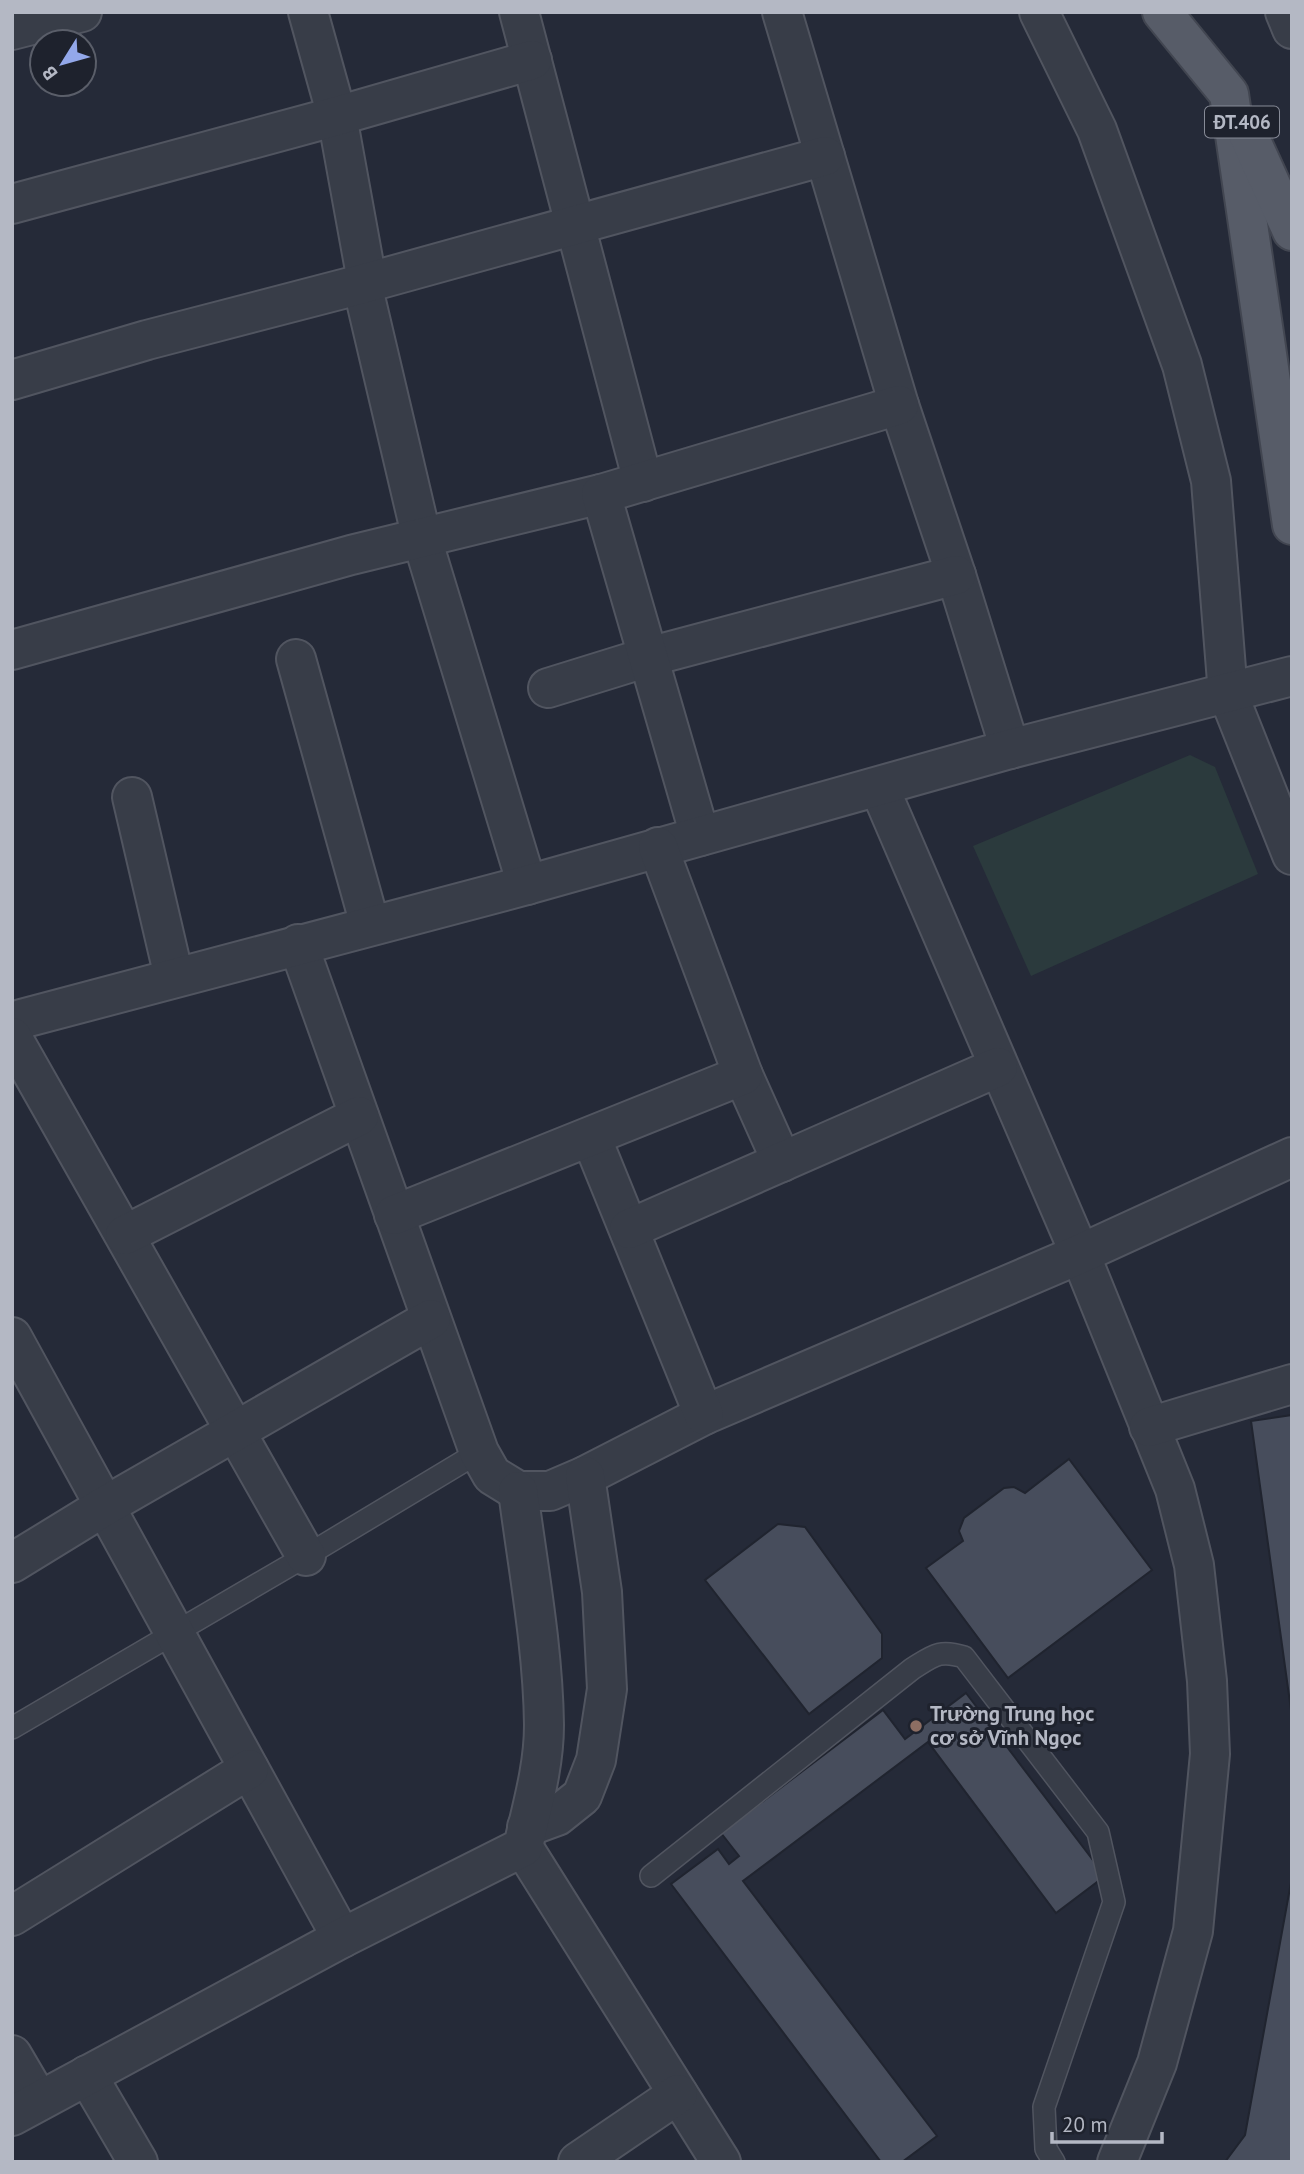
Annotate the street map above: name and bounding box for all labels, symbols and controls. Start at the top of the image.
north arrow [28,28,98,98]
text: B [36,62,62,85]
road number: ĐT.406 [1205,106,1279,138]
place label: Trường Trung học cơ sở Vĩnh Ngọc [930,1700,1094,1751]
marker: Trường Trung học cơ sở Vĩnh Ngọc [908,1718,924,1734]
scale bar [1052,2100,1162,2144]
text: 20 m [1062,2111,1108,2138]

